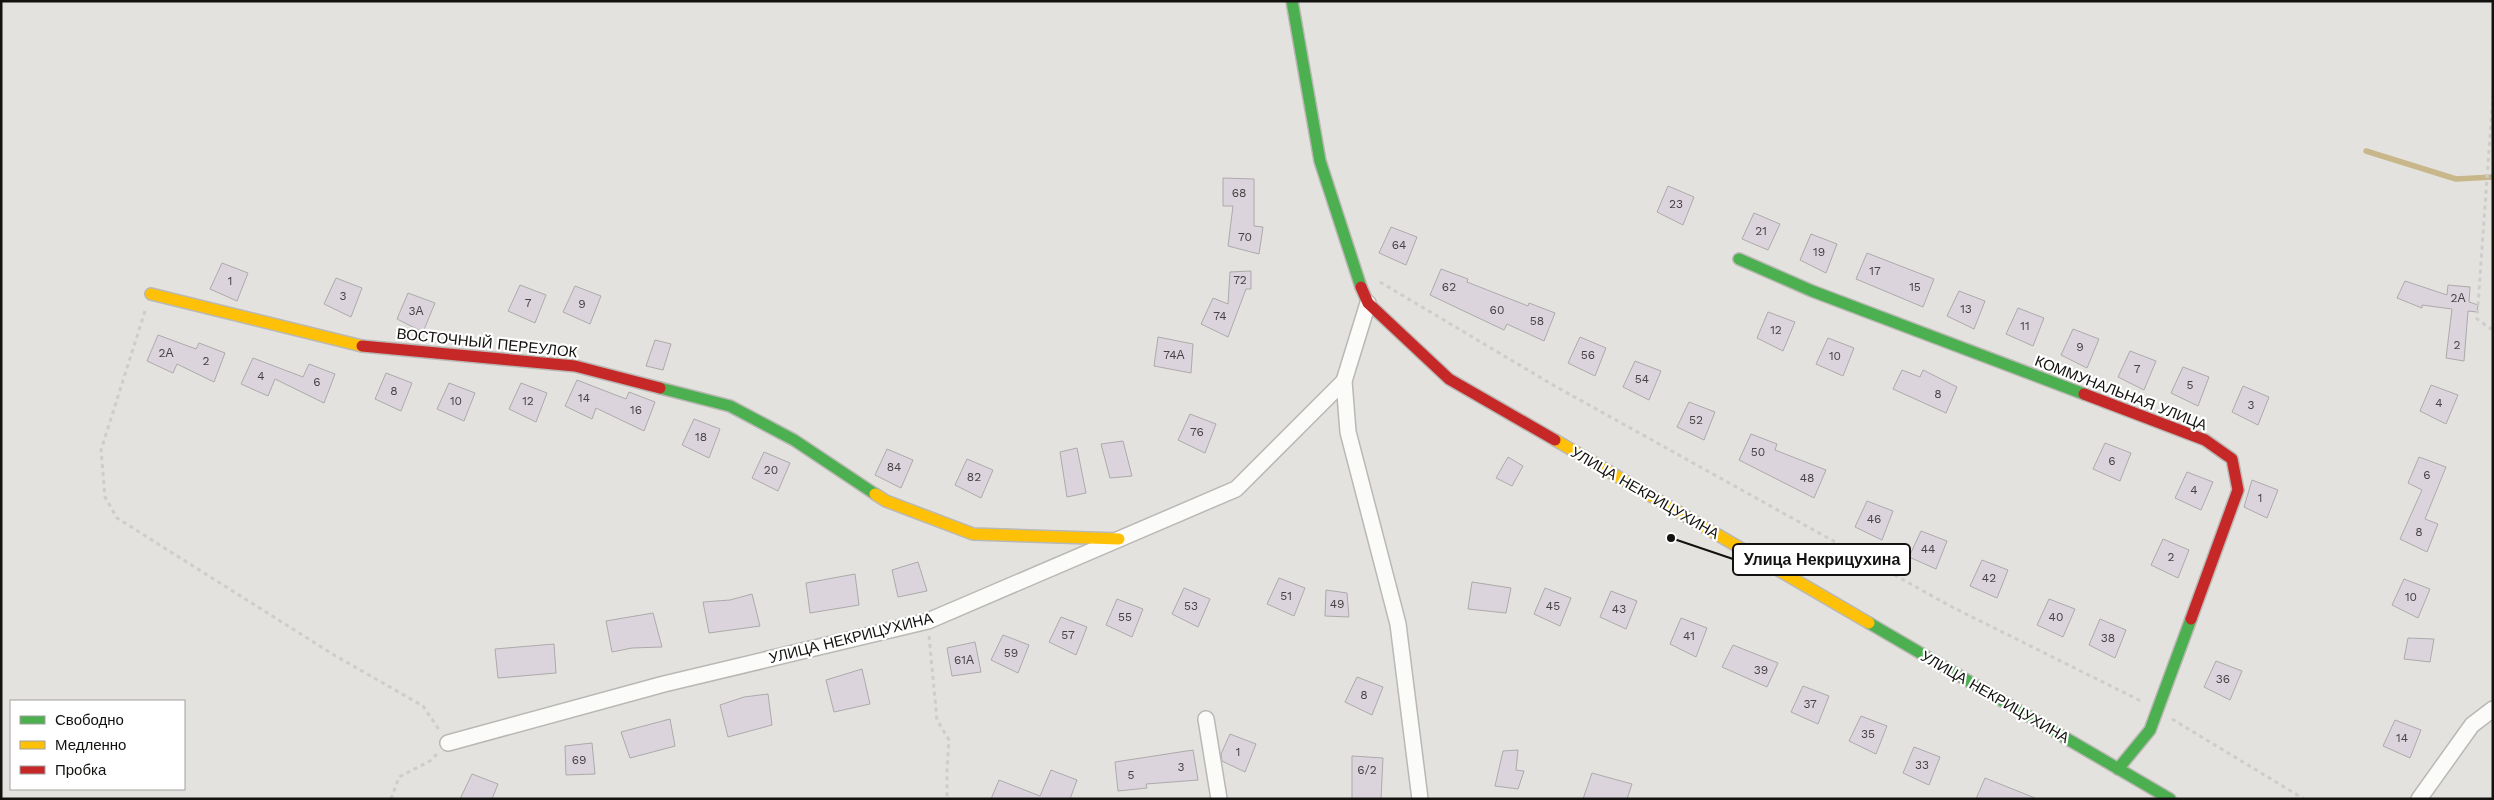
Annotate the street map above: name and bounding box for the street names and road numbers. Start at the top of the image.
street label: ВОСТОЧНЫЙ ПЕРЕУЛОК [396,325,578,361]
street label: КОММУНАЛЬНАЯ УЛИЦА [2032,352,2210,434]
street label: УЛИЦА НЕКРИЦУХИНА [1568,443,1722,543]
street label: УЛИЦА НЕКРИЦУХИНА [767,609,935,667]
street label: УЛИЦА НЕКРИЦУХИНА [1918,647,2072,747]

